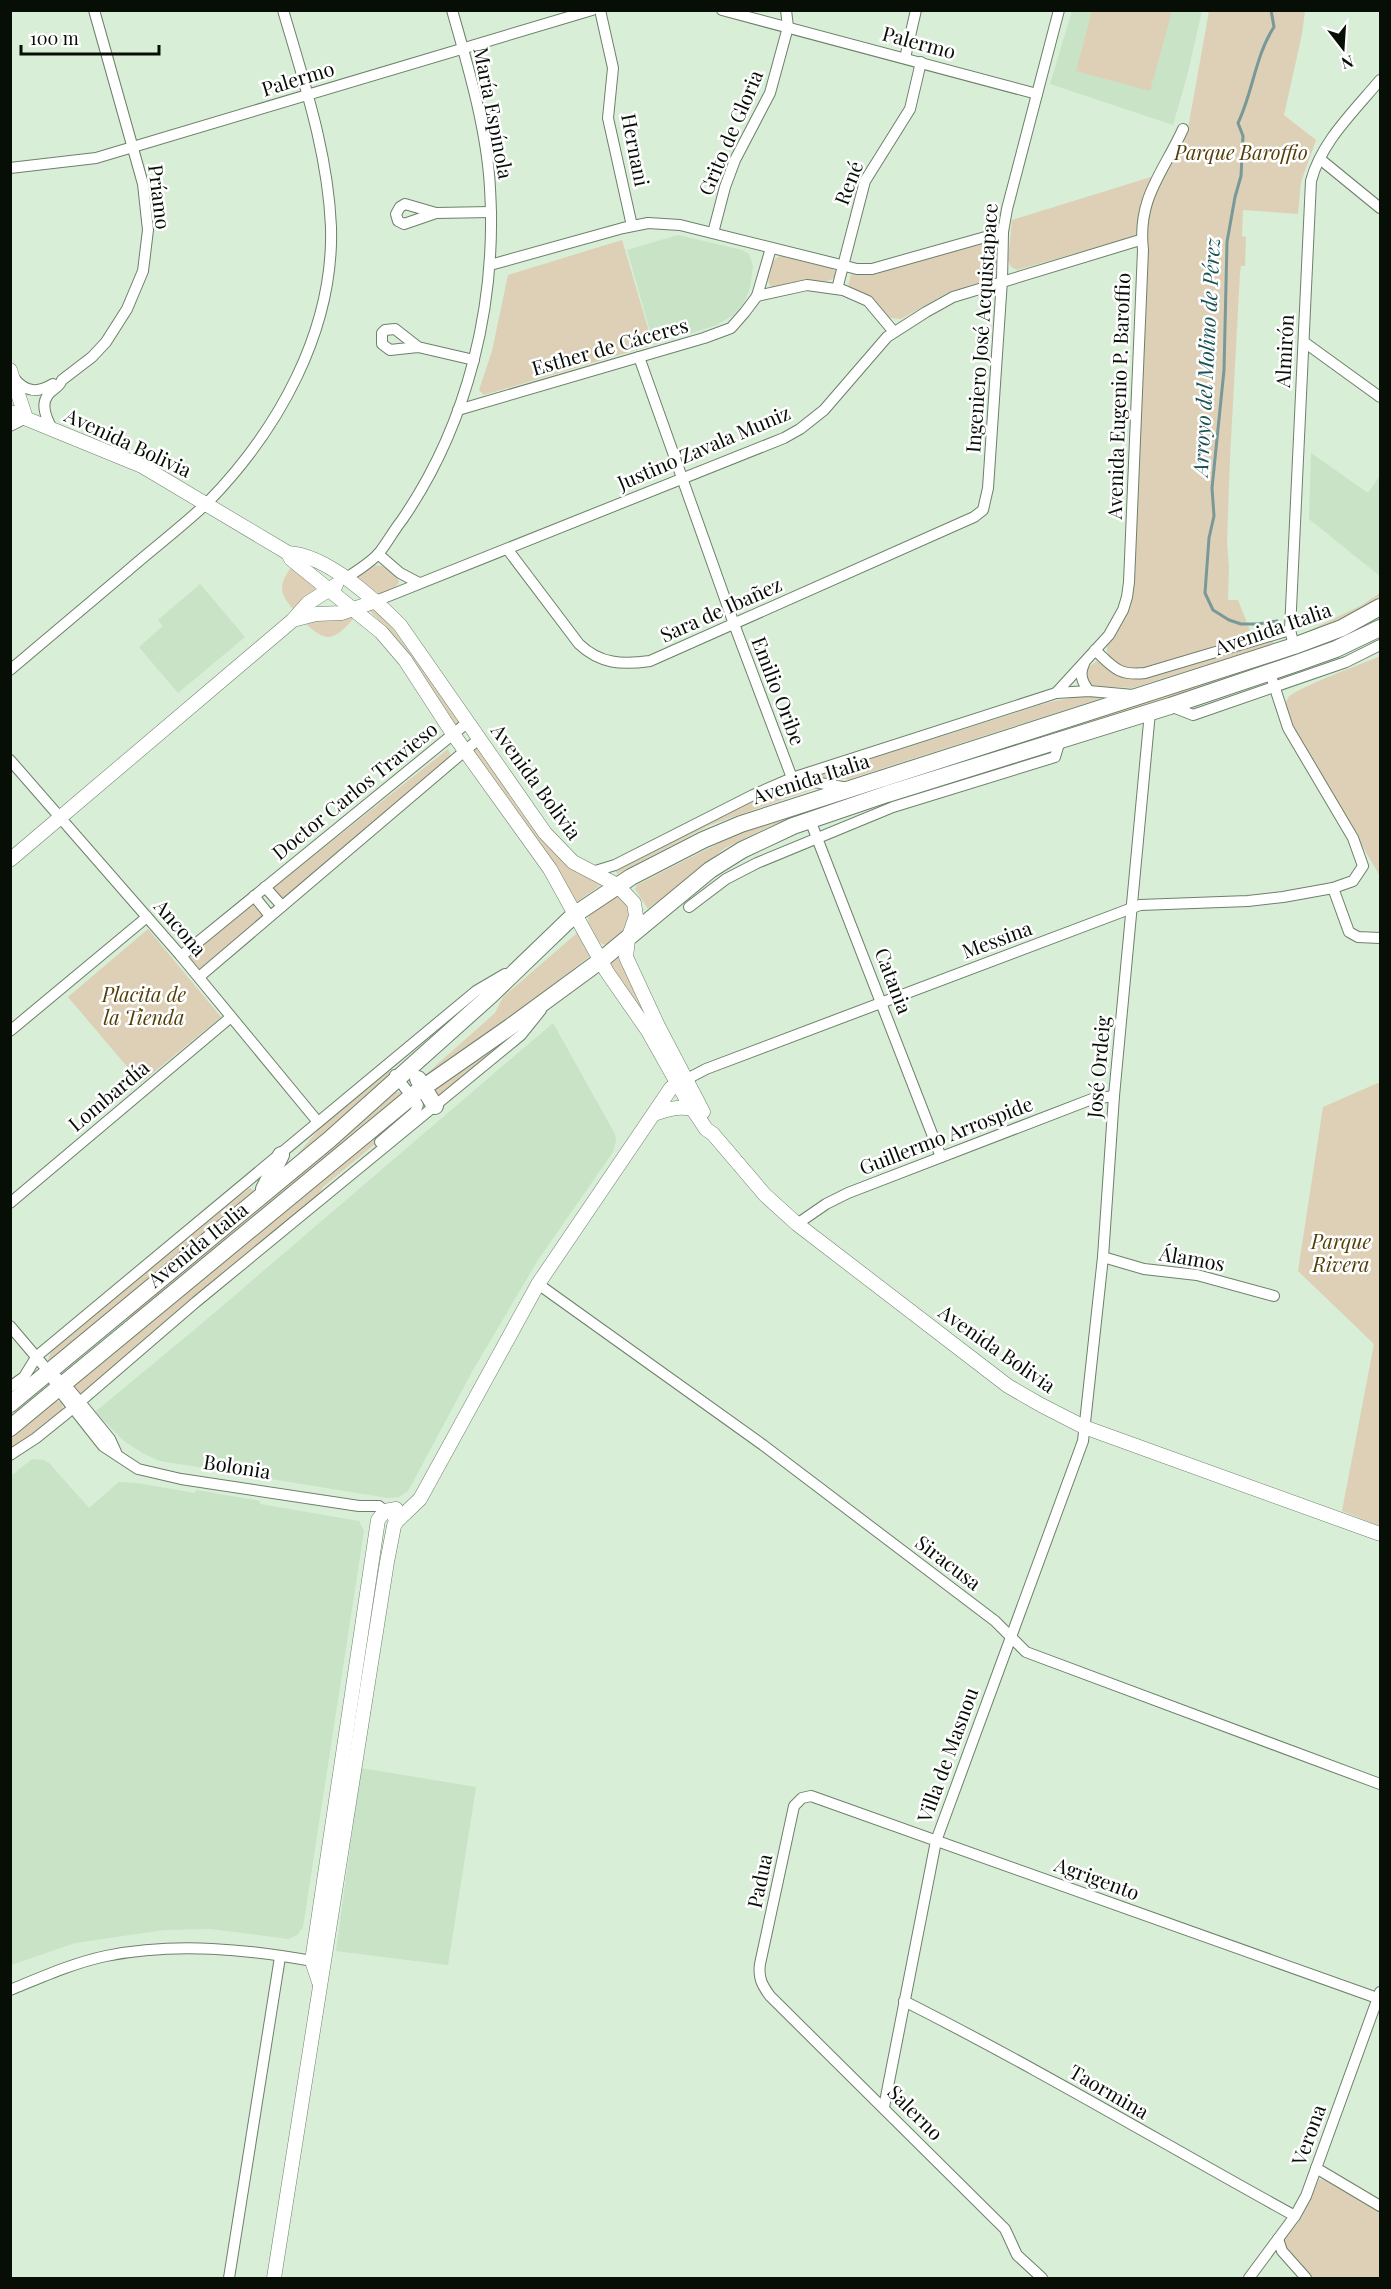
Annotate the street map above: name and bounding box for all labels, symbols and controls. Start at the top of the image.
scale bar [21,18,159,56]
north arrow [1313,18,1373,78]
street label: Palermo [880,19,959,64]
text: 100 m [30,26,79,50]
street label: María Espínola [468,44,520,181]
text: N [1339,51,1356,75]
street label: Palermo [258,54,337,101]
street label: Grito de Gloria [691,66,768,199]
street label: Hernani [616,111,657,189]
park label: Parque Baroffio [1173,138,1308,165]
street label: René [827,157,868,208]
street label: Príamo [143,163,178,231]
street label: Ingeniero José Acquistapace [958,202,1003,454]
water label: Arroyo del Molino de Pérez [1185,236,1225,479]
street label: Avenida Eugenio P. Baroffio [1100,272,1135,521]
street label: Esther de Cáceres [528,310,691,381]
street label: Almirón [1268,314,1299,389]
street label: Justino Zavala Muniz [612,398,794,496]
street label: Avenida Bolivia [60,400,196,483]
street label: Sara de Ibañez [655,570,786,648]
street label: Avenida Italia [1210,595,1334,660]
street label: Emilio Oribe [746,632,812,749]
street label: Doctor Carlos Travieso [266,715,442,865]
street label: Avenida Bolivia [485,717,588,844]
street label: Avenida Italia [748,746,873,810]
street label: Ancona [148,892,213,961]
street label: Messina [958,913,1035,964]
street label: Catania [870,944,919,1017]
park label: Placita de la Tienda [101,980,186,1030]
street label: José Ordeig [1079,1014,1115,1120]
street label: Lombardía [62,1053,154,1137]
street label: Guillermo Arrospide [855,1089,1036,1180]
street label: Avenida Italia [140,1195,253,1293]
park label: Parque Rivera [1310,1227,1372,1277]
street label: Álamos [1156,1238,1227,1277]
street label: Avenida Bolivia [933,1297,1062,1398]
street label: Bolonia [202,1447,273,1484]
street label: Siracusa [911,1528,987,1595]
street label: Villa de Masnou [909,1683,984,1827]
street label: Agrigento [1050,1849,1144,1905]
street label: Padua [740,1851,777,1910]
street label: Taormina [1065,2057,1154,2124]
street label: Salerno [882,2078,950,2146]
street label: Verona [1284,2100,1331,2170]

